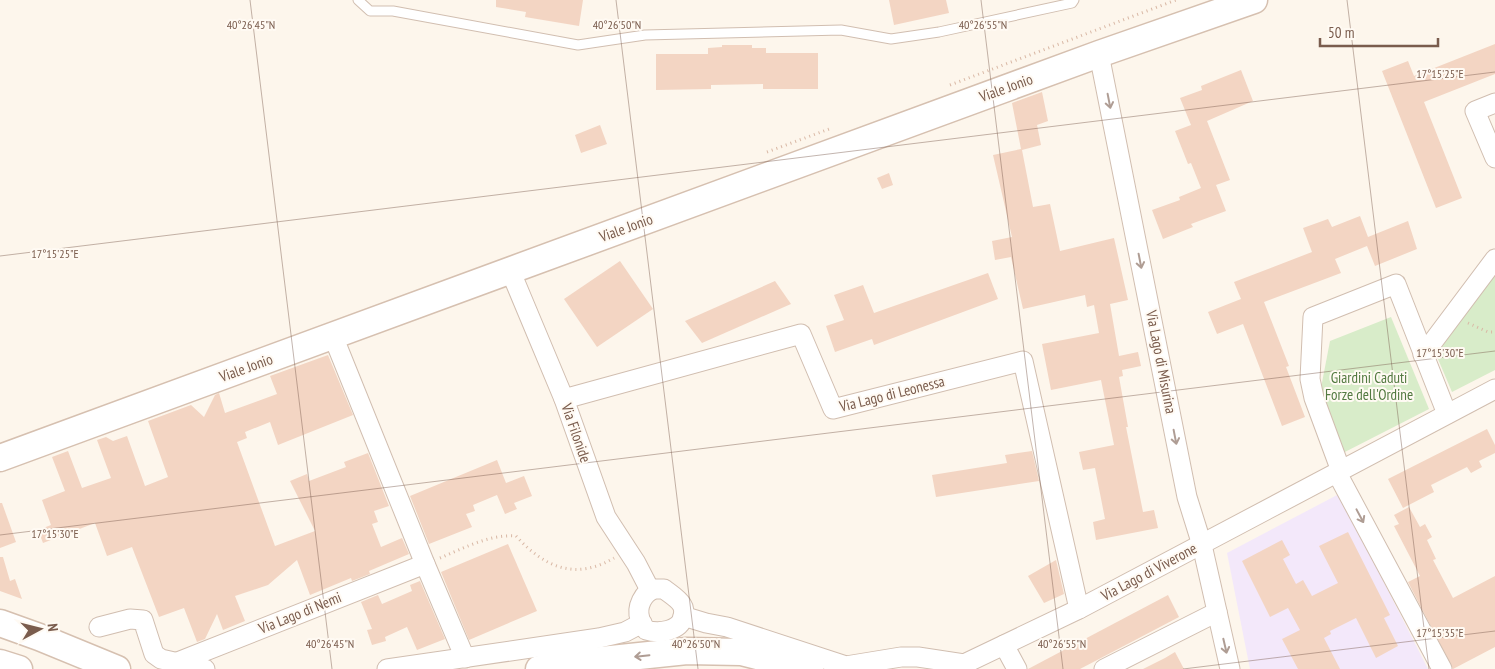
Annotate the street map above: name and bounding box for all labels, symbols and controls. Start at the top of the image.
scale bar [1320,15,1438,47]
text: 40°26'45"N [227,17,275,32]
text: 40°26'50"N [593,17,641,32]
text: 40°26'55"N [959,17,1007,32]
text: 50 m [1328,23,1354,42]
text: 17°15'25"E [1416,66,1464,81]
street label: Viale Jonio [976,69,1035,106]
one-way arrow [1105,93,1114,109]
street label: Viale Jonio [596,209,655,246]
text: 17°15'25"E [31,246,79,261]
one-way arrow [1136,252,1146,268]
street label: Via Lago di Misurina [1142,308,1181,415]
text: 17°15'30"E [1416,345,1464,360]
street label: Viale Jonio [216,349,275,386]
park label: Giardini Caduti Forze dell'Ordine [1325,368,1413,404]
street label: Via Lago di Leonessa [836,371,946,416]
street label: Via Filonide [557,400,595,465]
one-way arrow [1171,429,1181,445]
one-way arrow [1355,509,1365,524]
text: 17°15'30"E [31,526,79,541]
street label: Via Lago di Viverone [1097,538,1200,605]
street label: Via Lago di Nemi [255,587,344,638]
north arrow [15,604,65,654]
text: N [44,623,62,632]
text: 17°15'35"E [1416,625,1464,640]
text: 40°26'45"N [306,636,354,651]
text: 40°26'50"N [672,636,720,651]
text: 40°26'55"N [1038,636,1086,651]
one-way arrow [1221,638,1230,654]
one-way arrow [634,651,650,661]

